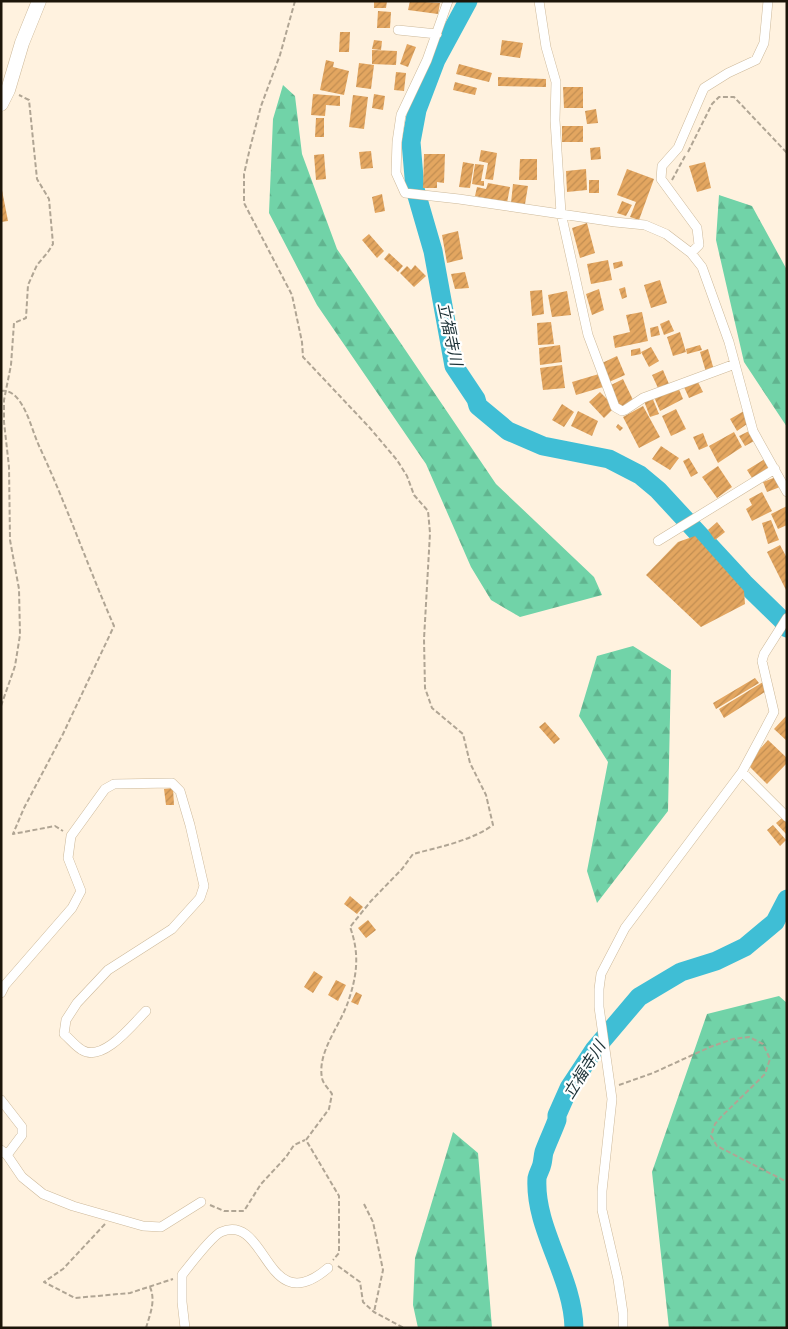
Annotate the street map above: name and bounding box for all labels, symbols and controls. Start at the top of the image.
water label: 立福寺川 [433,301,467,369]
water label: 立福寺川 [558,1036,611,1103]

